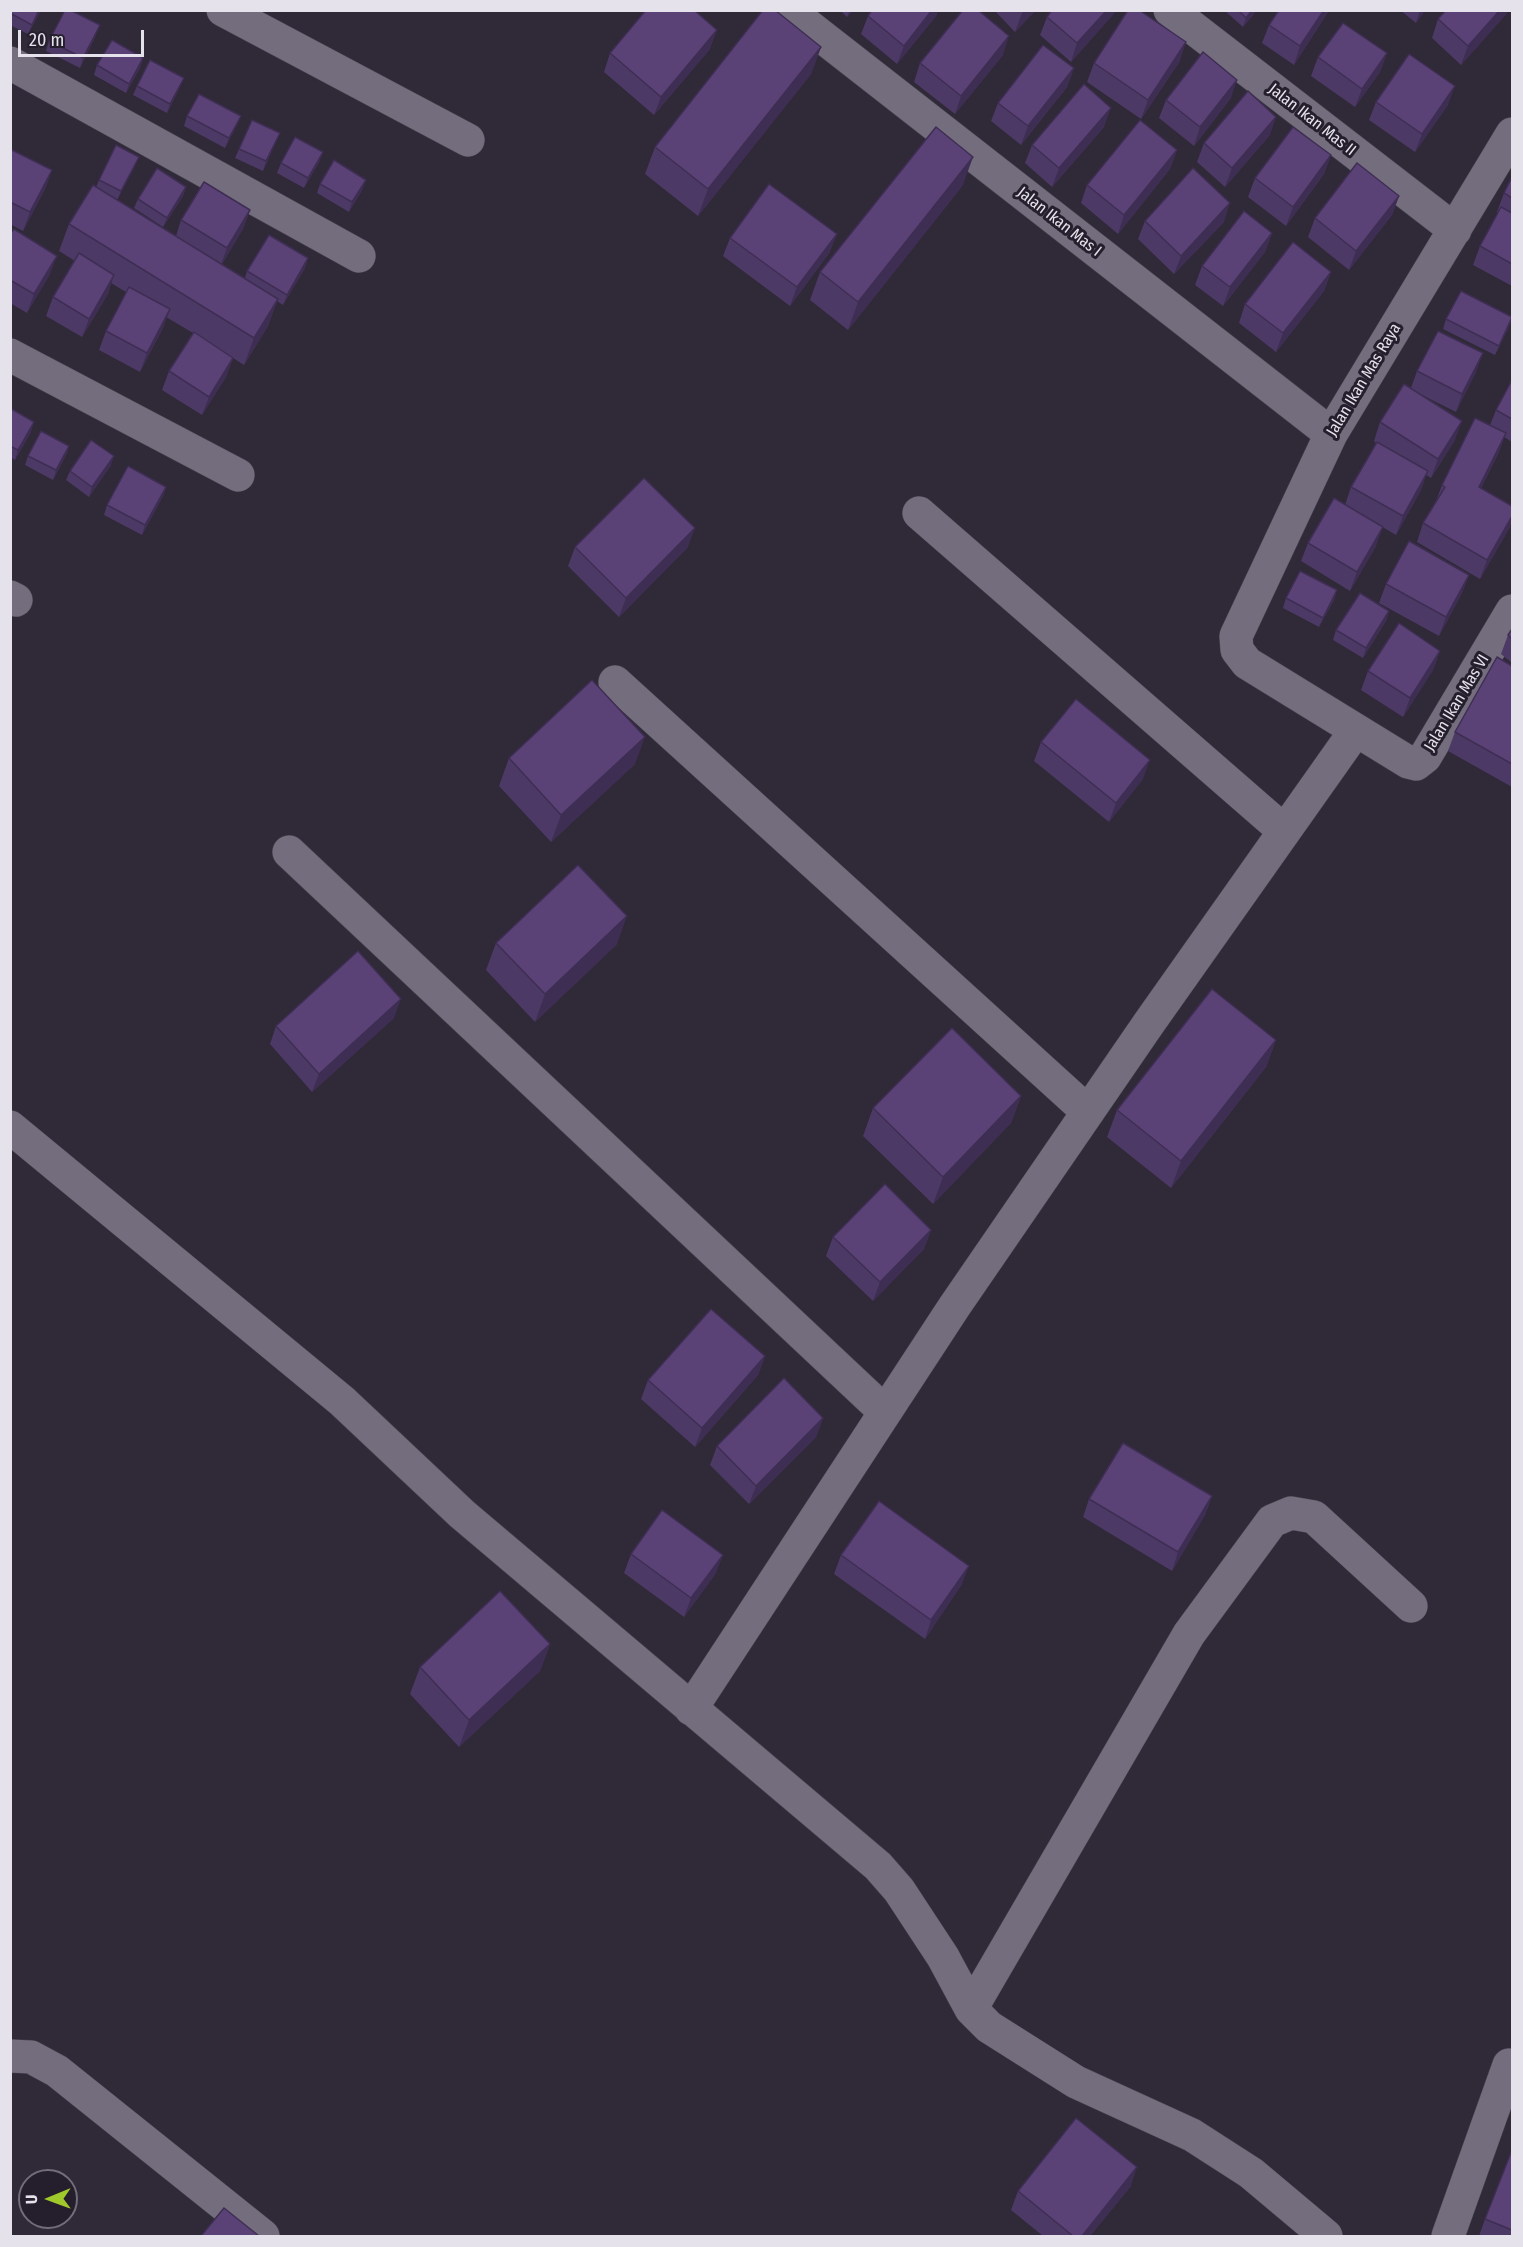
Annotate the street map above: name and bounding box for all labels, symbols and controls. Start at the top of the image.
scale bar [21,18,147,56]
text: 20 m [29,29,64,51]
street label: Jalan Ikan Mas II [1264,80,1360,160]
street label: Jalan Ikan Mas I [1013,183,1105,261]
street label: Jalan Ikan Mas Raya [1323,320,1405,440]
street label: Jalan Ikan Mas VI [1421,651,1493,755]
north arrow [18,2169,78,2229]
text: U [22,2194,41,2204]

